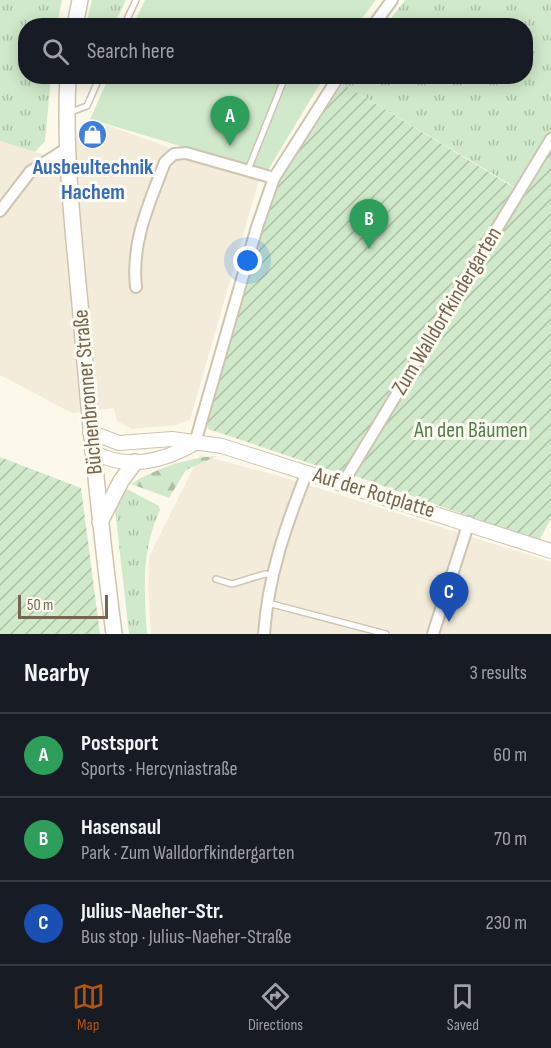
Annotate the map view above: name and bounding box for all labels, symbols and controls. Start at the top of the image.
search box [18,18,533,84]
icon: search [39,35,72,68]
text: Search here [87,38,174,65]
pin: A [210,96,250,146]
shop icon: Ausbeultechnik Hachem [77,119,109,151]
place label: Ausbeultechnik Hachem [32,154,154,206]
pin: B [350,200,388,249]
street label: Zum Walldorfkindergarten [386,222,508,400]
your location [233,246,262,275]
street label: Büchenbronner Straße [67,308,109,476]
park label: An den Bäumen [413,417,528,444]
street label: Auf der Rotplatte [309,461,438,524]
pin: C [430,572,468,622]
scale bar [18,592,108,620]
text: 50 m [27,596,53,615]
text: Nearby [24,658,90,689]
text: 3 results [470,661,527,685]
text: Postsport [81,730,158,757]
text: A [39,743,48,767]
text: 60 m [493,743,527,767]
text: Sports · Hercyniastraße [81,757,238,781]
text: Hasensaul [81,814,161,841]
text: B [39,827,48,851]
text: 70 m [494,827,527,851]
text: Park · Zum Walldorfkindergarten [81,841,295,865]
text: Julius-Naeher-Str. [81,898,224,925]
text: C [38,911,49,935]
text: 230 m [485,911,527,935]
text: Bus stop · Julius-Naeher-Straße [81,925,291,949]
tab: Map [72,980,105,1035]
tab: Directions [248,980,303,1035]
tab: Saved [446,980,479,1035]

